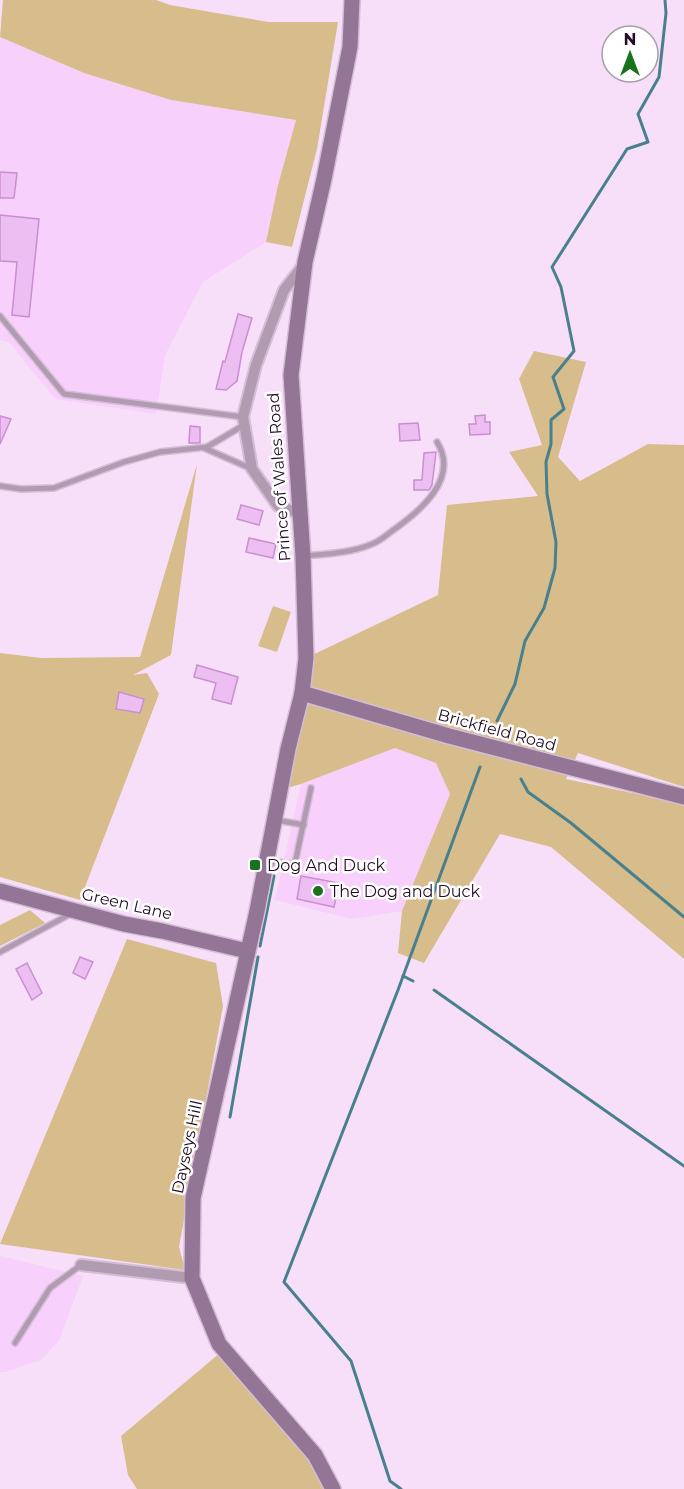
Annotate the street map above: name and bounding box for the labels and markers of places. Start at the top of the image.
place label: Dog And Duck [267,856,386,875]
marker: Dog And Duck [248,858,262,872]
place label: The Dog and Duck [330,882,480,901]
marker: The Dog and Duck [311,884,325,898]

